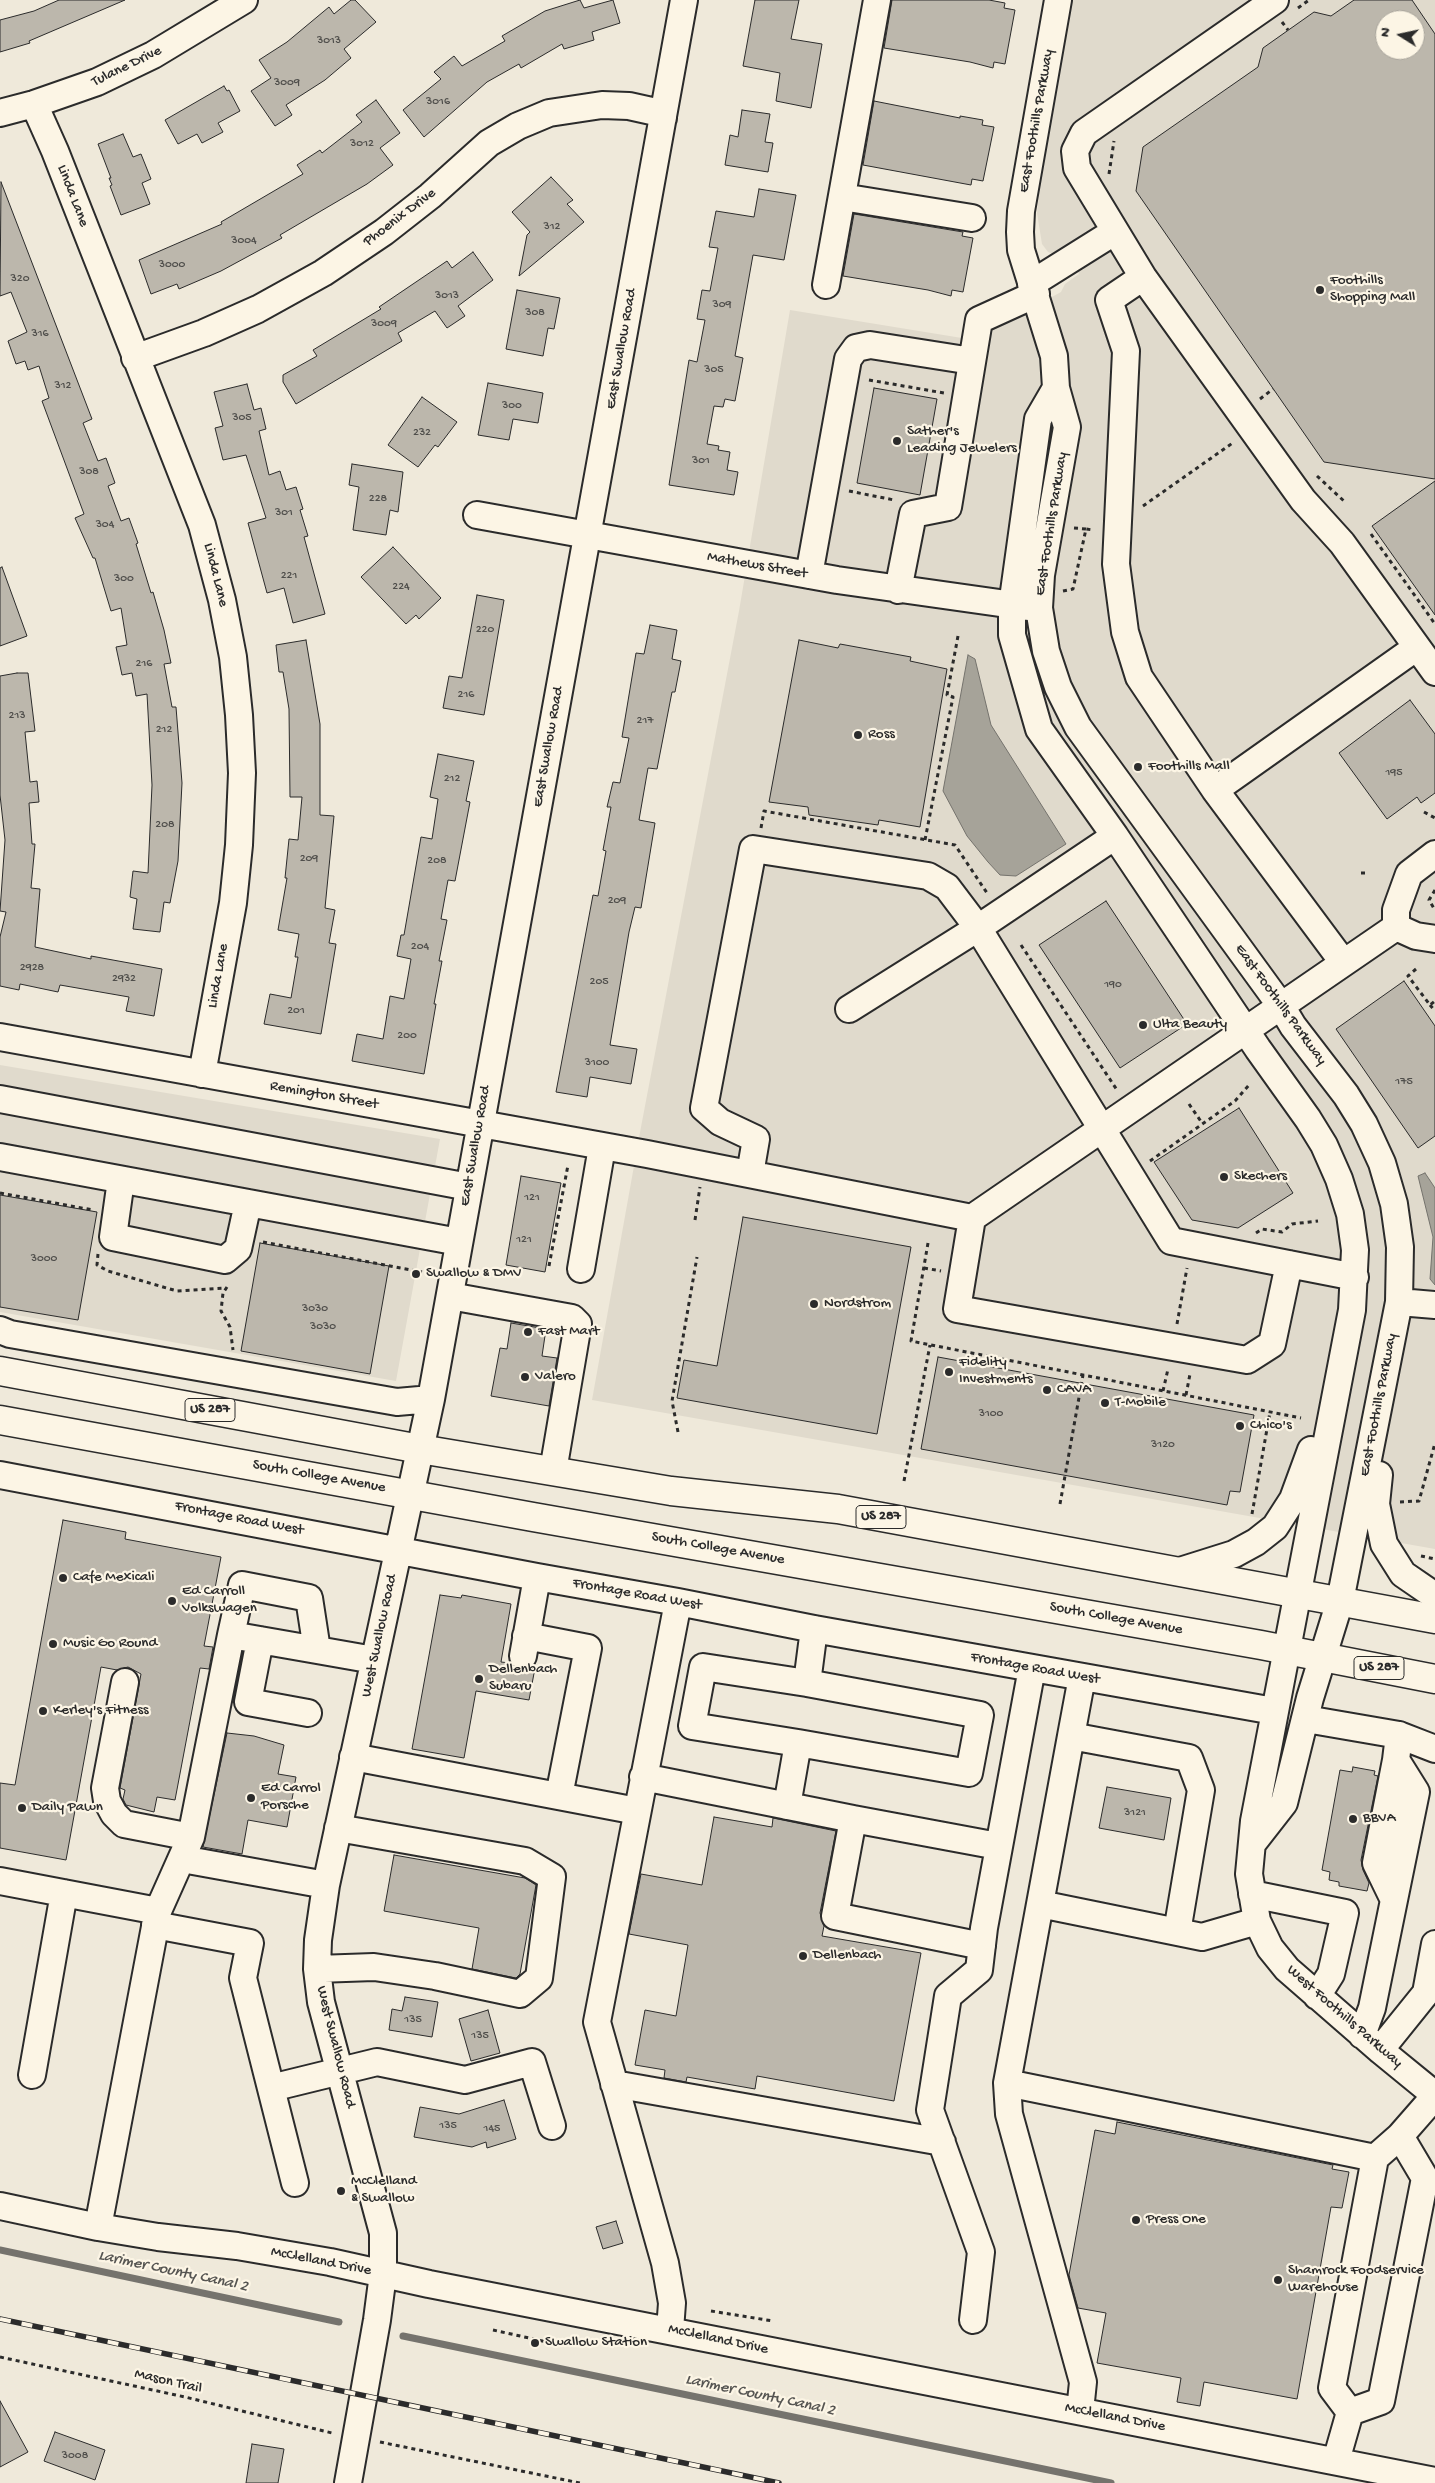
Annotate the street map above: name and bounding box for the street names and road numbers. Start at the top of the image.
street label: Tulane Drive [89,42,165,92]
street label: East Foothills Parkway [1016,48,1058,194]
street label: Linda Lane [52,162,92,230]
street label: Phoenix Drive [360,185,440,251]
street label: East Swallow Road [603,287,641,411]
street label: East Foothills Parkway [1032,451,1072,597]
street label: Linda Lane [198,541,232,609]
street label: Mathews Street [706,548,808,584]
street label: East Swallow Road [530,685,568,809]
street label: East Foothills Parkway [1230,941,1330,1069]
street label: Linda Lane [204,942,234,1010]
street label: Remington Street [268,1078,380,1114]
street label: East Swallow Road [457,1084,495,1208]
street label: East Foothills Parkway [1356,1332,1402,1478]
road number: US 287 [185,1398,235,1422]
street label: South College Avenue [251,1456,387,1498]
street label: Frontage Road West [173,1498,305,1540]
road number: US 287 [856,1505,906,1528]
street label: South College Avenue [650,1528,786,1570]
street label: West Swallow Road [358,1573,402,1699]
street label: Frontage Road West [571,1575,703,1615]
street label: South College Avenue [1048,1598,1184,1640]
street label: Frontage Road West [969,1649,1101,1689]
road number: US 287 [1354,1656,1404,1680]
street label: West Foothills Parkway [1282,1962,1406,2072]
street label: West Swallow Road [311,1984,359,2110]
street label: McClelland Drive [269,2243,373,2281]
street label: McClelland Drive [666,2321,770,2359]
street label: Mason Trail [133,2366,203,2398]
street label: McClelland Drive [1063,2399,1167,2437]

